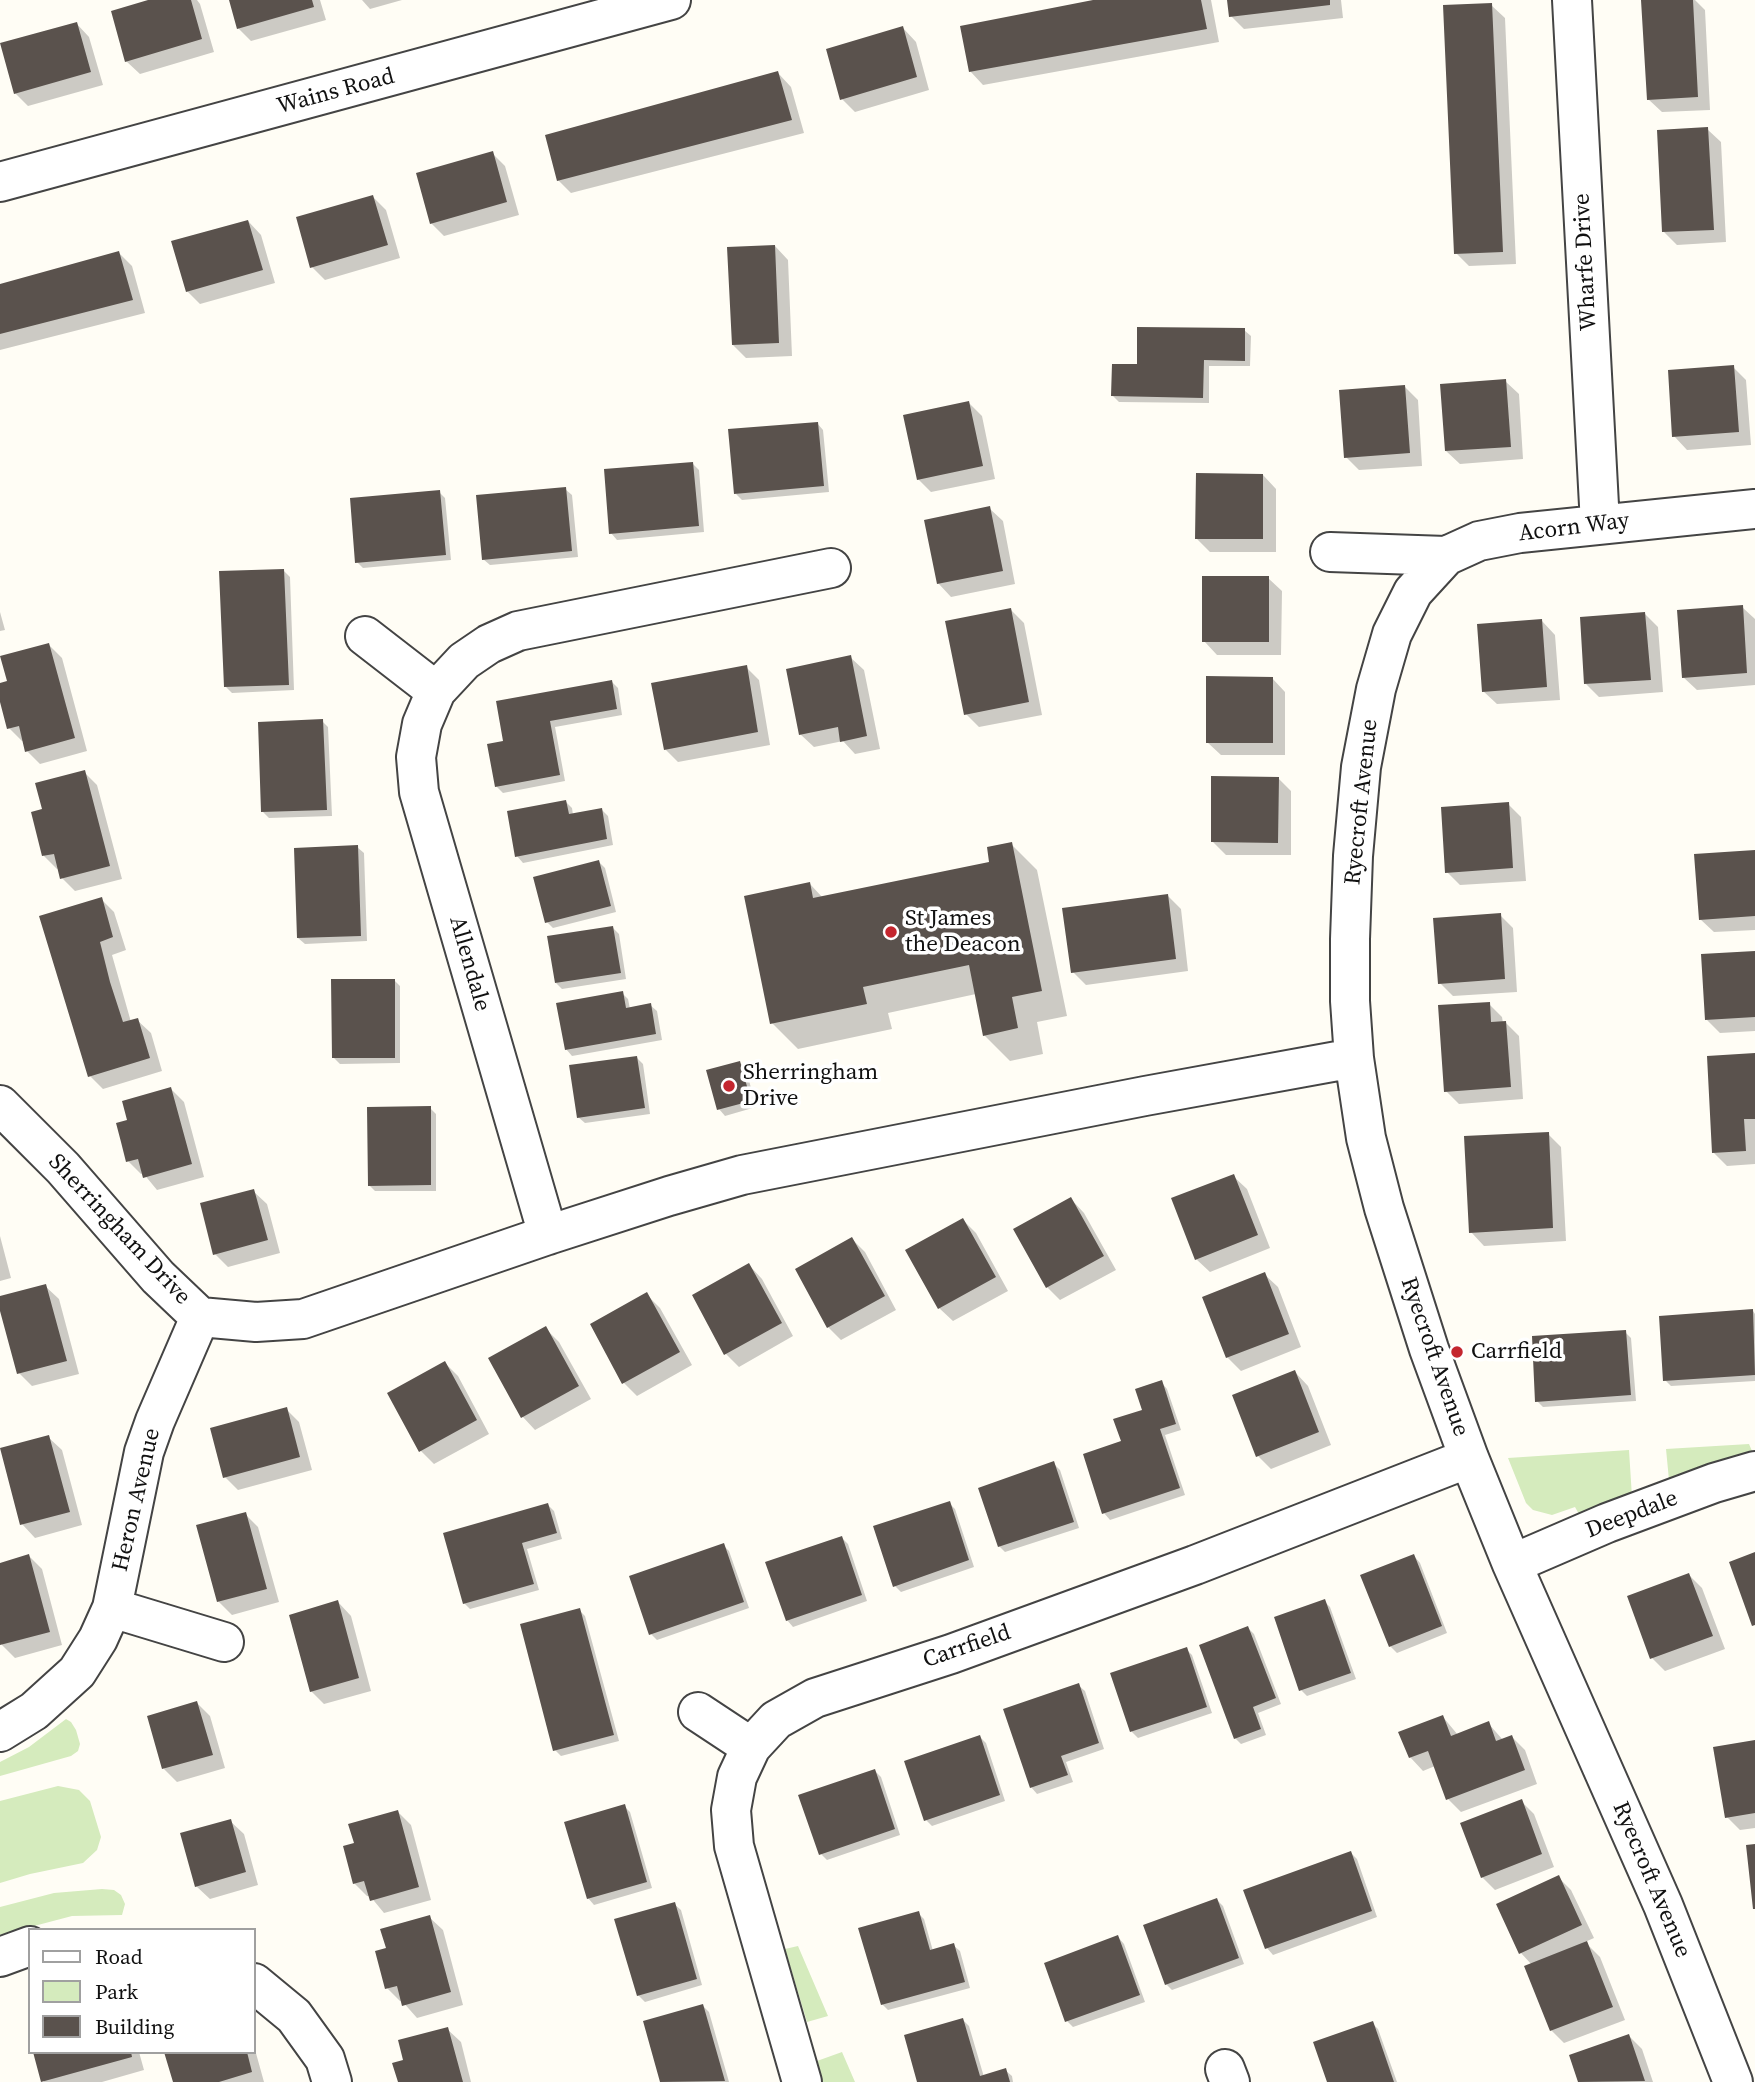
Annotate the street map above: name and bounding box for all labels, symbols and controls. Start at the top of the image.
street label: Wains Road [274,63,398,121]
street label: Wharfe Drive [1569,193,1603,331]
street label: Acorn Way [1517,508,1631,548]
street label: Ryecroft Avenue [1340,718,1384,886]
place label: St James the Deacon [905,905,1021,959]
street label: Allendale [442,913,496,1015]
marker: St James the Deacon [883,924,899,940]
place label: Sherringham Drive [743,1059,878,1113]
marker: Sherringham Drive [721,1078,737,1094]
street label: Sherringham Drive [42,1149,196,1311]
street label: Ryecroft Avenue [1394,1274,1474,1440]
place label: Carrfield [1471,1338,1562,1366]
marker: Carrfield [1449,1344,1465,1360]
street label: Heron Avenue [107,1426,167,1574]
street label: Deepdale [1582,1485,1682,1545]
street label: Carrfield [920,1619,1014,1675]
street label: Ryecroft Avenue [1606,1798,1696,1962]
legend [28,1928,256,2054]
text: Road [95,1942,143,1971]
text: Park [95,1977,138,2006]
text: Building [95,2012,174,2041]

